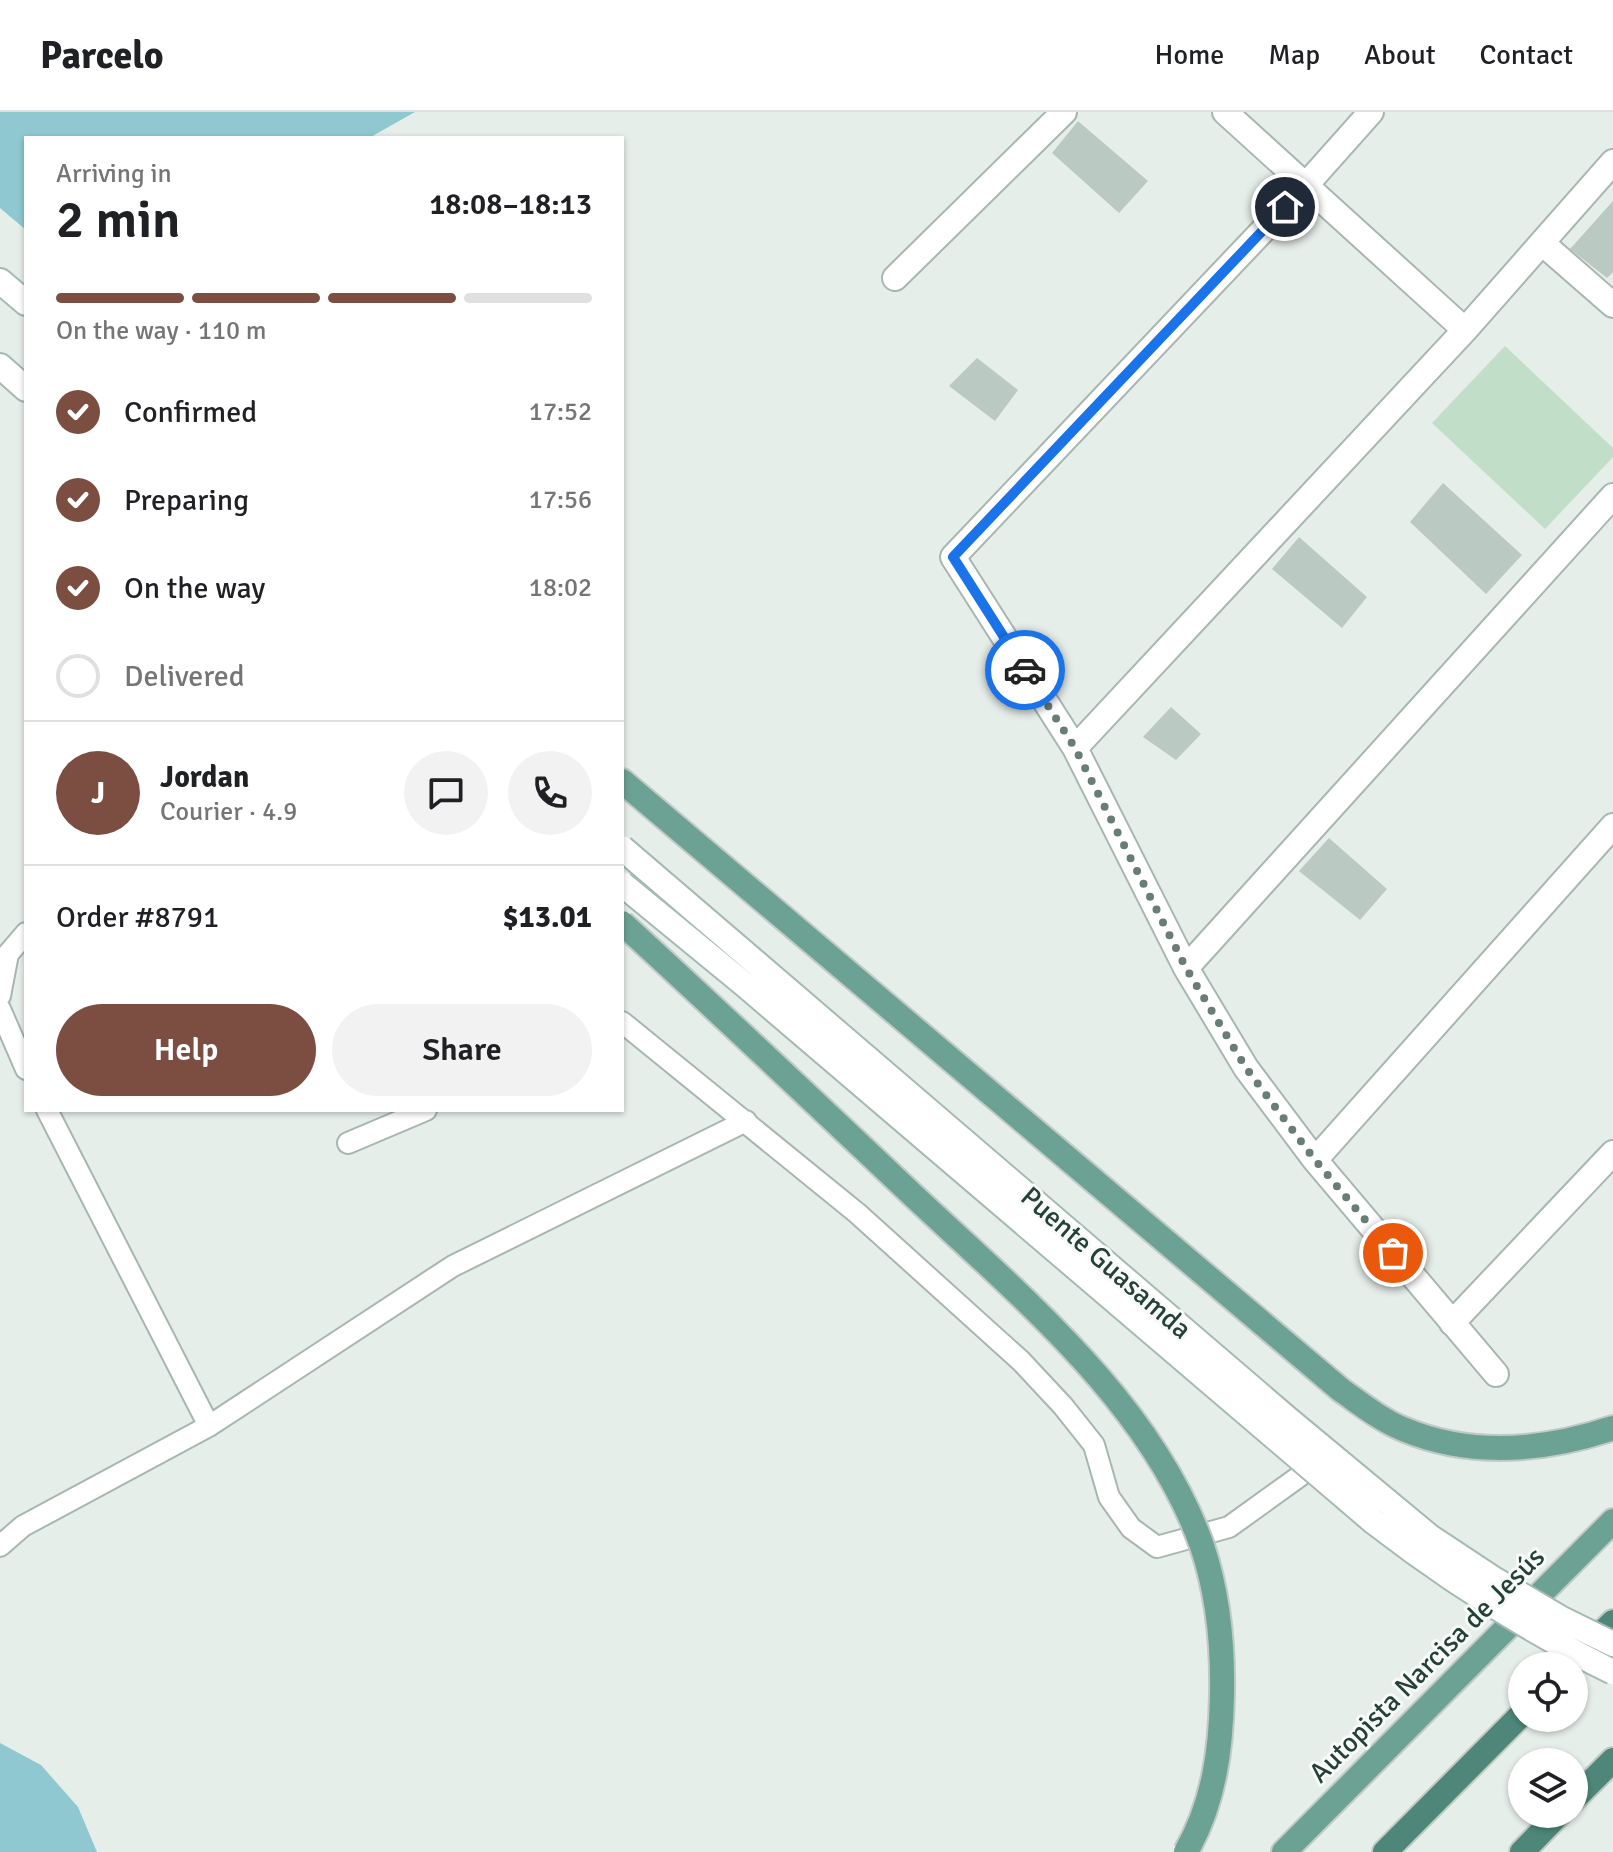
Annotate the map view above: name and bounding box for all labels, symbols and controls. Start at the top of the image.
text: Parcelo [40,32,164,79]
text: Home [1155,38,1224,72]
text: Map [1268,38,1320,72]
text: About [1364,38,1436,72]
text: Contact [1480,38,1573,72]
text: Arriving in [56,158,172,190]
pin [1251,173,1319,241]
icon: home [1263,185,1307,229]
text: 18:08–18:13 [429,186,592,223]
text: 2 min [56,188,181,252]
text: On the way · 110 m [56,315,266,347]
icon: check [56,390,100,434]
text: Confirmed [124,394,257,431]
text: 17:52 [529,396,592,428]
icon: check [56,478,100,522]
text: Preparing [124,482,249,519]
text: 17:56 [529,484,592,516]
icon: check [56,566,100,610]
text: On the way [124,570,265,607]
text: 18:02 [529,572,592,604]
courier [985,630,1065,710]
icon: car [1003,648,1047,692]
text: Delivered [124,658,245,695]
button: chat [404,751,488,835]
button: phone [508,751,592,835]
text: Jordan [160,759,249,796]
text: J [91,775,105,812]
text: Courier · 4.9 [160,796,297,828]
text: Order #8791 [56,899,219,936]
text: $13.01 [502,899,592,936]
button: Help [56,1004,316,1096]
button: Share [332,1004,592,1096]
street label: Puente Guasamda [1014,1180,1198,1346]
pin [1359,1219,1427,1287]
icon: bag [1371,1231,1415,1275]
street label: Autopista Narcisa de Jesús [1302,1540,1552,1790]
map controls [1508,1652,1588,1828]
button: locate [1508,1652,1588,1732]
button: layers [1508,1748,1588,1828]

